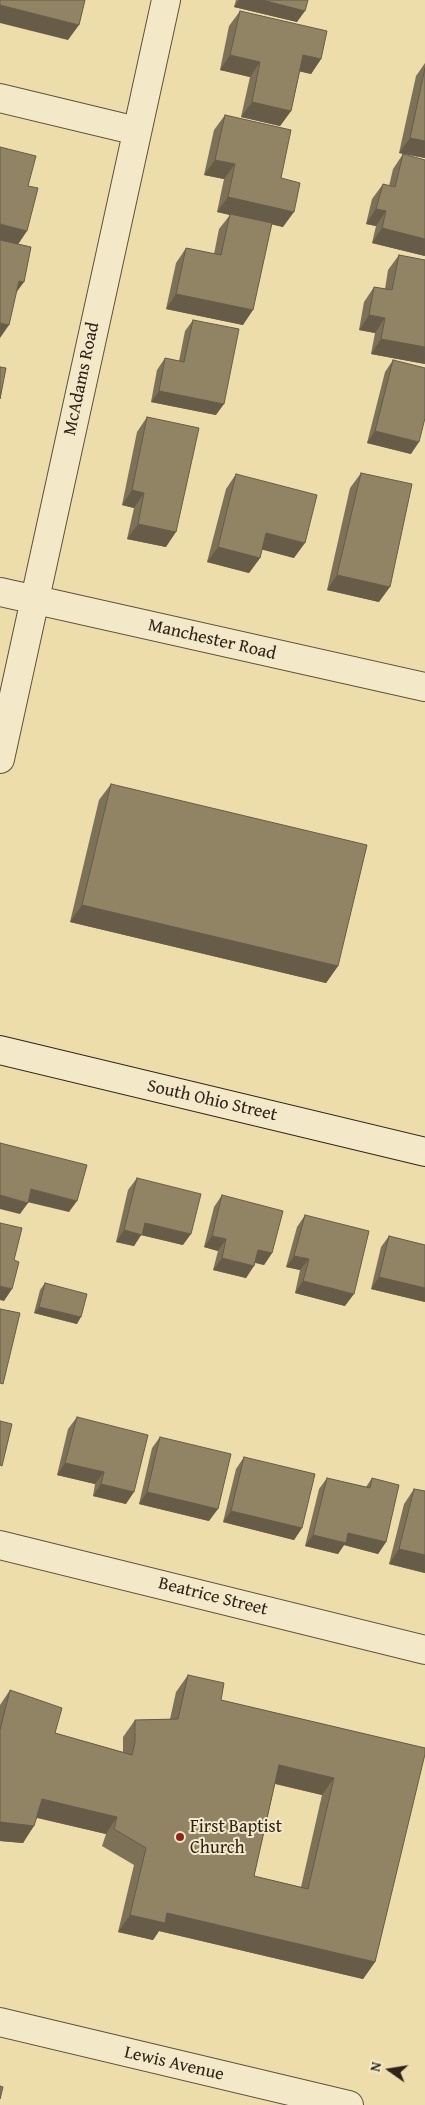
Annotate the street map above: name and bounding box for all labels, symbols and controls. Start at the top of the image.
street label: McAdams Road [59,320,105,438]
street label: Manchester Road [146,615,278,665]
street label: South Ohio Street [145,1076,279,1126]
street label: Beatrice Street [156,1573,270,1621]
place label: First Baptist Church [190,1816,282,1858]
marker: First Baptist Church [174,1831,186,1843]
street label: Lewis Avenue [122,2042,226,2086]
north arrow [365,2045,415,2095]
text: N [365,2060,386,2073]

